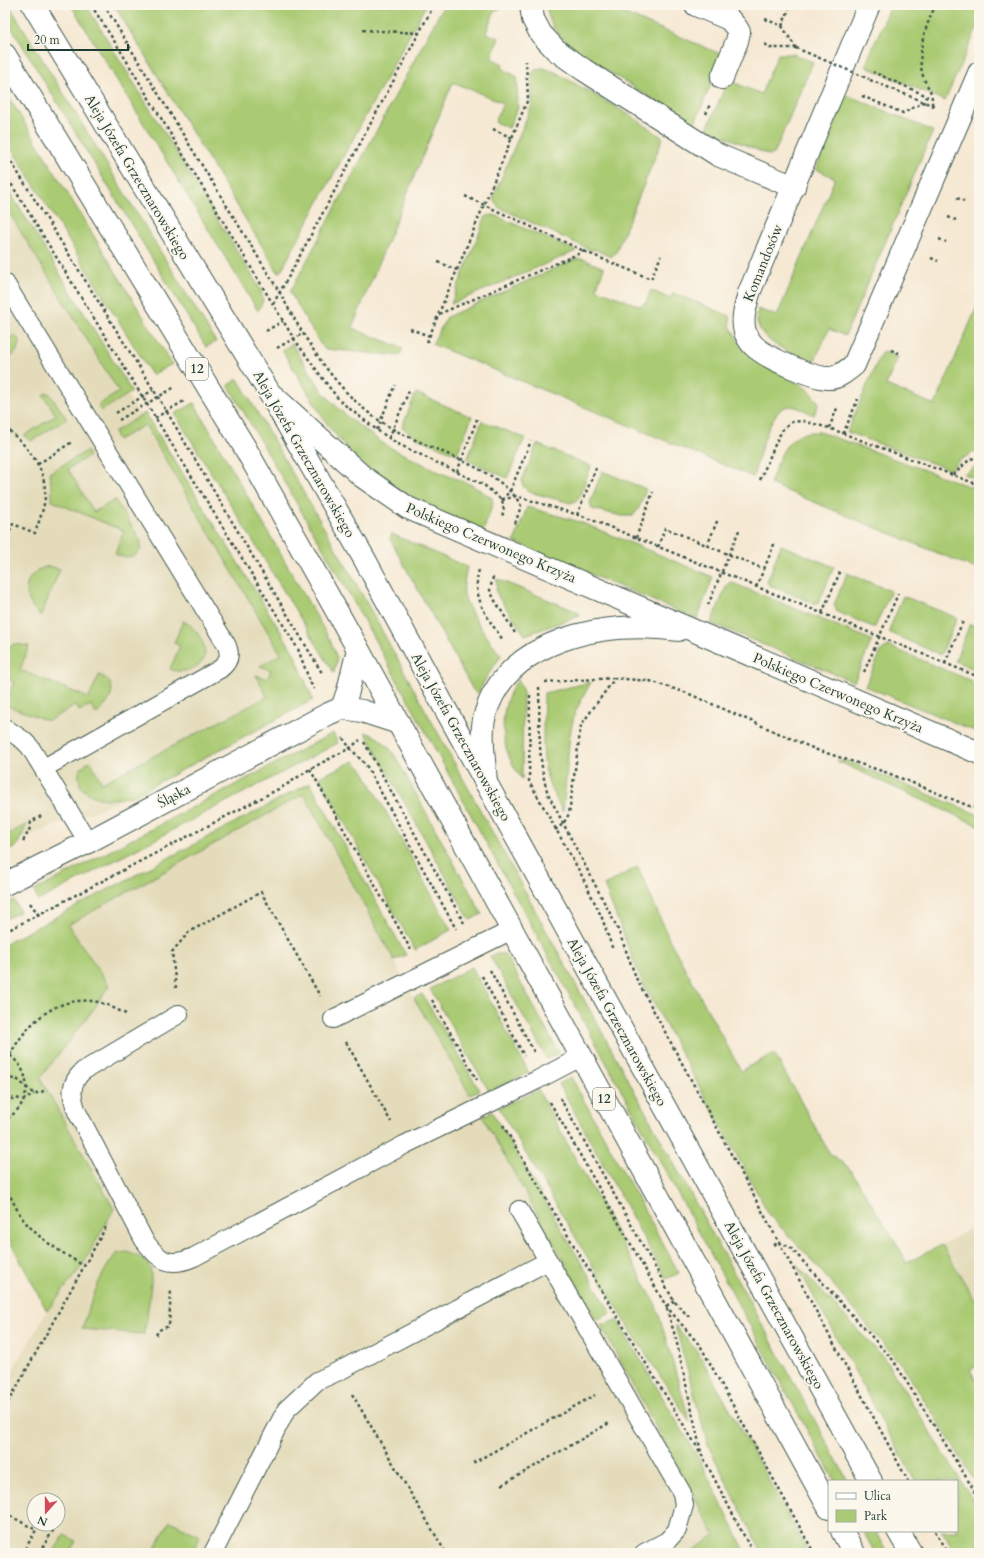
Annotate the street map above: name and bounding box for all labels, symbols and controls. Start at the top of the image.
scale bar [28,26,128,52]
text: 20 m [34,32,61,48]
street label: Aleja Józefa Grzecznarowskiego [80,91,194,264]
street label: Komandosów [739,221,788,305]
road number: 12 [186,358,208,380]
street label: Aleja Józefa Grzecznarowskiego [248,367,360,541]
street label: Polskiego Czerwonego Krzyża [403,498,579,588]
street label: Polskiego Czerwonego Krzyża [750,648,926,738]
street label: Aleja Józefa Grzecznarowskiego [407,649,516,825]
street label: Śląska [154,779,194,813]
street label: Aleja Józefa Grzecznarowskiego [563,934,672,1110]
road number: 12 [593,1088,615,1110]
street label: Aleja Józefa Grzecznarowskiego [720,1217,829,1393]
legend [828,1480,958,1532]
text: Ulica [864,1488,892,1504]
north arrow [26,1492,66,1532]
text: Park [864,1508,888,1524]
text: N [35,1512,50,1530]

